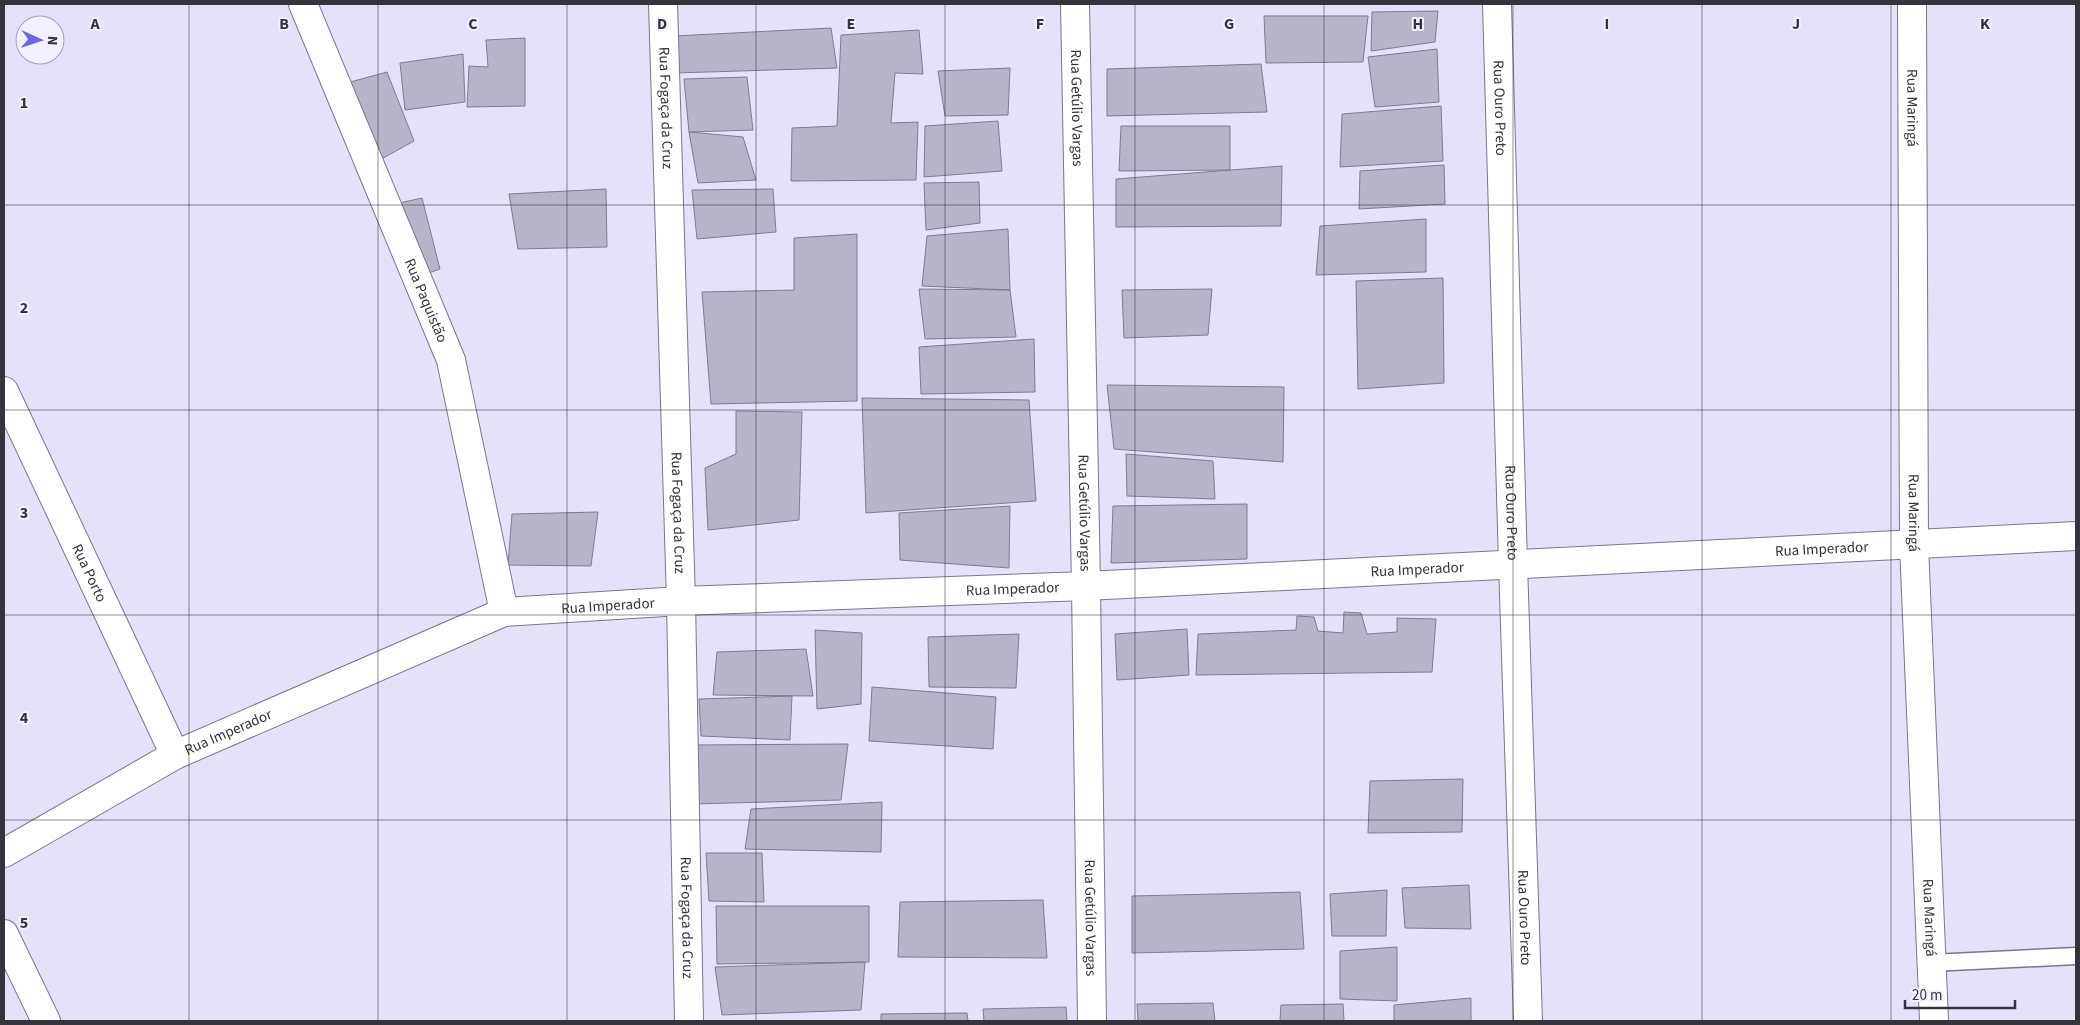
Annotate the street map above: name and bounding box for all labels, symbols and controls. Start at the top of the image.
text: A [89,13,100,35]
text: B [279,13,289,35]
text: C [468,13,478,35]
text: D [657,13,667,35]
text: E [847,13,855,35]
text: F [1036,13,1044,35]
text: G [1224,13,1234,35]
text: H [1413,13,1423,35]
text: I [1605,13,1609,35]
text: J [1792,13,1800,35]
text: K [1980,13,1990,35]
north arrow [15,15,65,65]
text: N [42,35,62,46]
street label: Rua Fogaça da Cruz [654,47,678,169]
street label: Rua Getúlio Vargas [1065,49,1089,167]
street label: Rua Ouro Preto [1488,60,1512,156]
street label: Rua Maringá [1902,69,1923,147]
text: 1 [20,92,28,114]
street label: Rua Paquistão [399,255,453,346]
text: 2 [20,297,28,319]
street label: Rua Fogaça da Cruz [666,451,691,574]
street label: Rua Getúlio Vargas [1073,454,1096,572]
street label: Rua Ouro Preto [1500,465,1523,561]
street label: Rua Maringá [1903,474,1925,552]
text: 3 [20,502,28,524]
street label: Rua Imperador [1774,536,1870,562]
street label: Rua Porto [67,540,112,605]
street label: Rua Imperador [1370,556,1465,582]
street label: Rua Imperador [965,576,1061,601]
street label: Rua Imperador [561,592,656,619]
street label: Rua Imperador [181,703,276,760]
text: 4 [20,707,29,729]
street label: Rua Fogaça da Cruz [675,856,699,979]
street label: Rua Getúlio Vargas [1079,859,1102,977]
street label: Rua Ouro Preto [1513,869,1537,966]
street label: Rua Maringá [1918,878,1942,957]
text: 5 [20,912,28,934]
scale bar [1905,978,2015,1010]
text: 20 m [1912,985,1942,1006]

